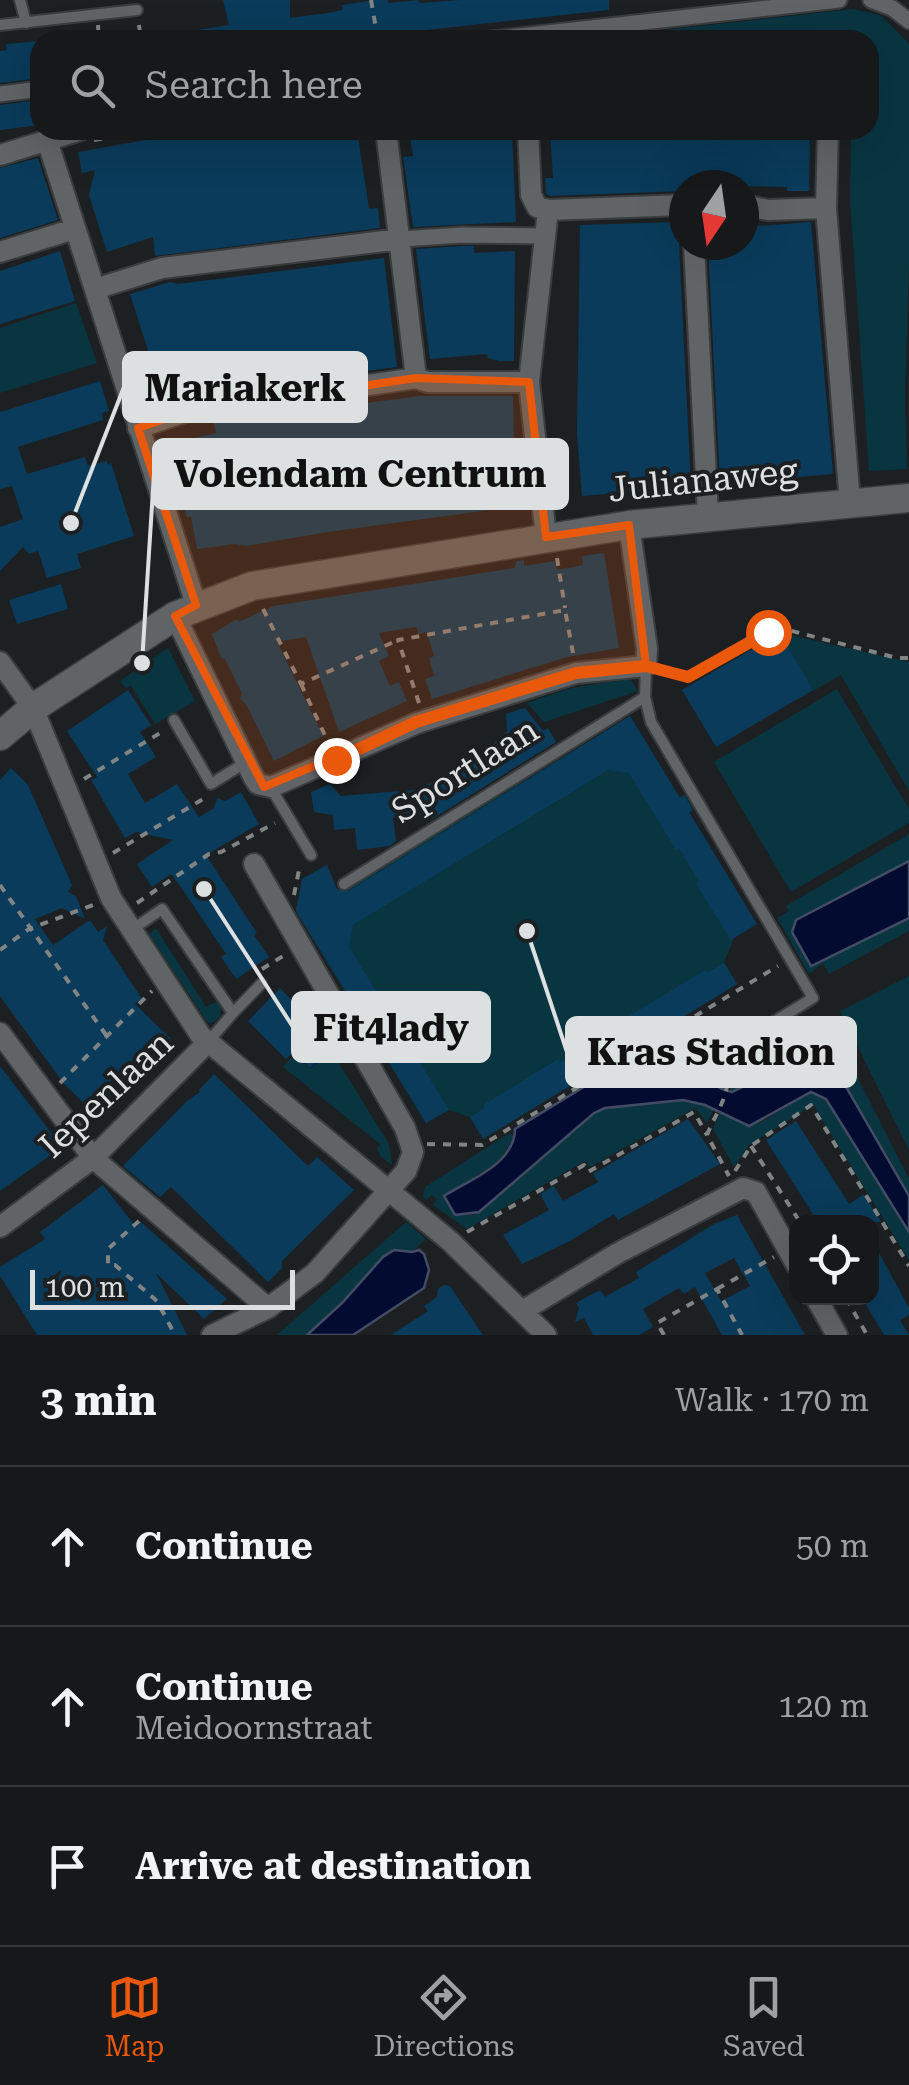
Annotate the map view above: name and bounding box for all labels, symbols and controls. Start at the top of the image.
search box [30,30,879,140]
icon: search [65,58,120,113]
text: Search here [145,63,363,107]
north arrow [669,170,759,260]
callout: Mariakerk [124,353,366,421]
text: Mariakerk [144,366,346,410]
callout: Volendam Centrum [154,440,567,508]
street label: Julianaweg [606,450,800,511]
text: Volendam Centrum [174,452,547,496]
route start [746,610,792,656]
street label: Sportlaan [384,709,546,832]
route end [314,738,360,784]
callout: Fit4lady [293,993,489,1061]
text: Fit4lady [313,1006,469,1051]
callout: Kras Stadion [567,1018,855,1086]
street label: Iepenlaan [31,1022,181,1166]
text: Kras Stadion [587,1030,835,1074]
map controls [789,1215,879,1305]
button: locate [789,1215,879,1305]
scale bar [30,1265,295,1310]
text: 100 m [45,1271,125,1304]
text: 3 min [40,1376,157,1425]
text: Walk · 170 m [675,1381,869,1419]
icon: ahead [40,1519,95,1574]
text: Continue [135,1524,313,1568]
text: 50 m [796,1527,869,1565]
text: Continue [135,1665,313,1709]
icon: ahead [40,1679,95,1734]
text: 120 m [778,1687,869,1725]
text: Meidoornstraat [135,1709,373,1747]
icon: arrive [40,1839,95,1894]
text: Arrive at destination [135,1844,531,1888]
tab: Map [105,1970,164,2063]
tab: Directions [373,1970,514,2063]
tab: Saved [723,1970,805,2063]

